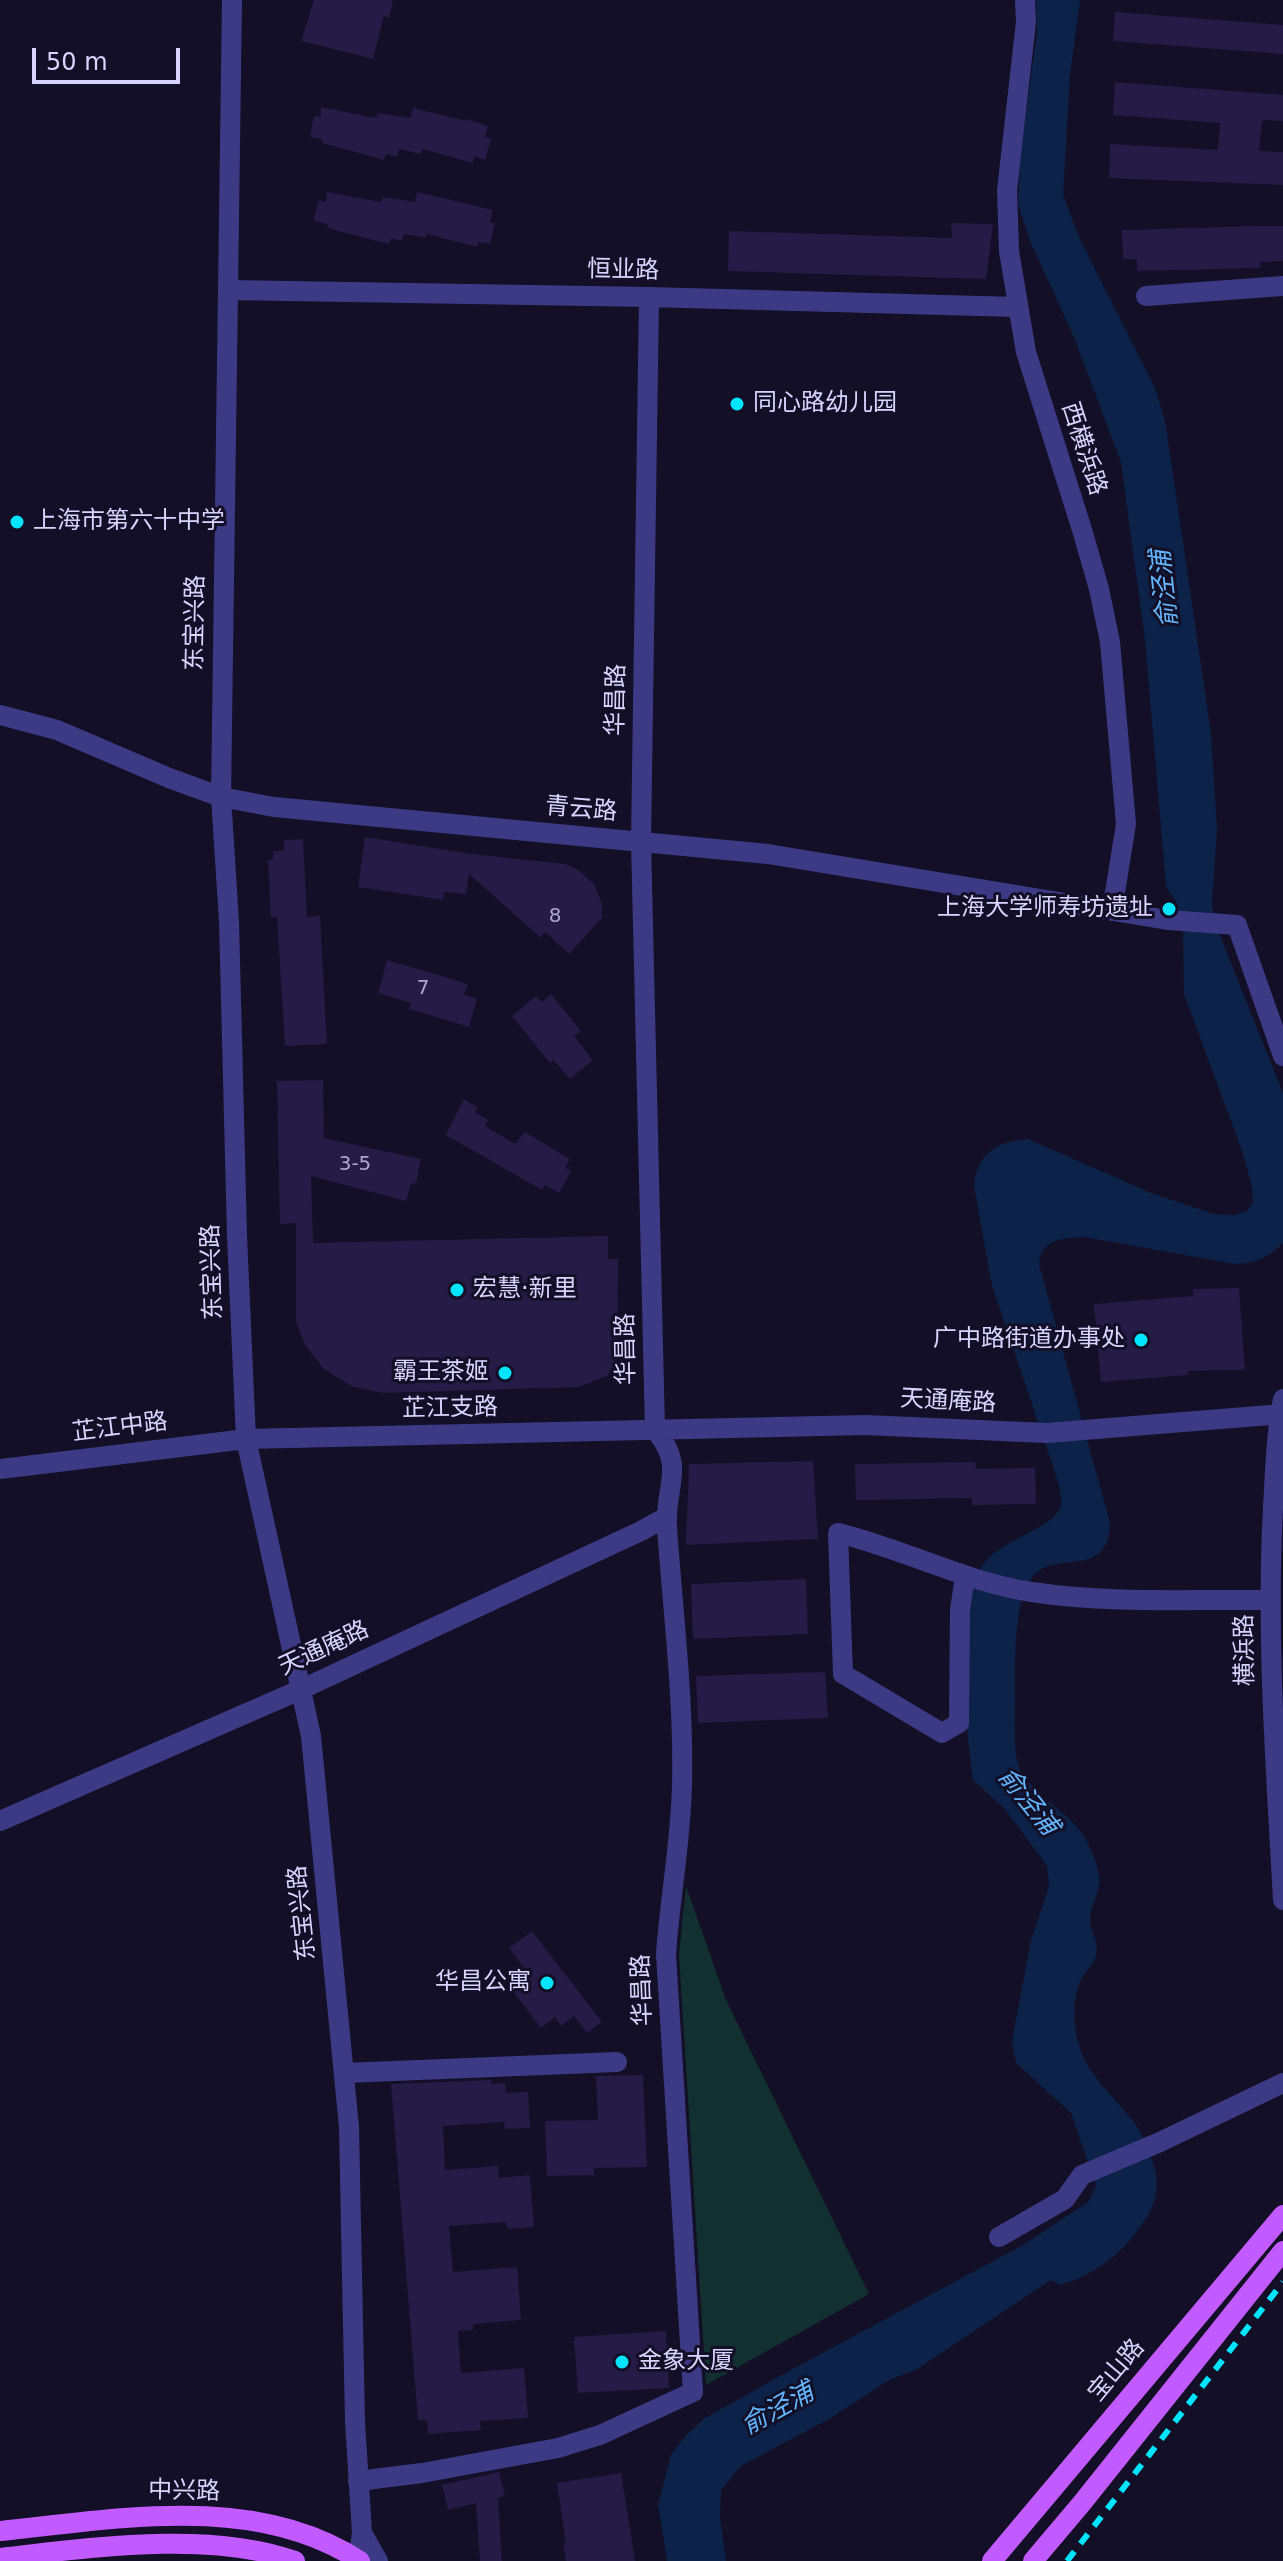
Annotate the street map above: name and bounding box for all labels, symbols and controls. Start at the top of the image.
scale bar [36,32,184,82]
text: 50 m [46,48,108,76]
street label: 恒业路 [587,256,659,286]
place label: 同心路幼儿园 [753,390,897,418]
marker: 同心路幼儿园 [728,395,746,413]
street label: 西横浜路 [1054,399,1112,499]
place label: 上海市第六十中学 [33,508,225,536]
marker: 上海市第六十中学 [8,513,26,531]
water label: 俞泾浦 [1146,549,1186,629]
street label: 东宝兴路 [181,575,211,671]
street label: 华昌路 [602,664,632,736]
street label: 青云路 [544,793,618,827]
place label: 上海大学师寿坊遗址 [937,895,1153,923]
marker: 上海大学师寿坊遗址 [1160,900,1178,918]
house number: 8 [549,905,561,929]
house number: 7 [417,977,429,1001]
house number: 3-5 [339,1153,371,1177]
street label: 东宝兴路 [197,1224,229,1320]
place label: 宏慧·新里 [473,1276,577,1304]
marker: 宏慧·新里 [448,1281,466,1299]
street label: 华昌路 [612,1313,642,1385]
place label: 广中路街道办事处 [933,1326,1125,1354]
marker: 广中路街道办事处 [1132,1331,1150,1349]
place label: 霸王茶姬 [393,1359,489,1387]
marker: 霸王茶姬 [496,1364,514,1382]
street label: 天通庵路 [899,1385,997,1419]
street label: 芷江支路 [402,1394,498,1424]
street label: 芷江中路 [71,1408,169,1448]
street label: 横浜路 [1231,1614,1261,1686]
street label: 天通庵路 [274,1616,374,1682]
water label: 俞泾浦 [990,1762,1064,1842]
street label: 东宝兴路 [284,1864,322,1962]
street label: 华昌路 [627,1954,659,2026]
place label: 华昌公寓 [435,1969,531,1997]
marker: 华昌公寓 [538,1974,556,1992]
street label: 宝山路 [1083,2334,1151,2408]
place label: 金象大厦 [638,2348,734,2376]
marker: 金象大厦 [613,2353,631,2371]
water label: 俞泾浦 [736,2377,820,2443]
street label: 中兴路 [148,2477,220,2507]

